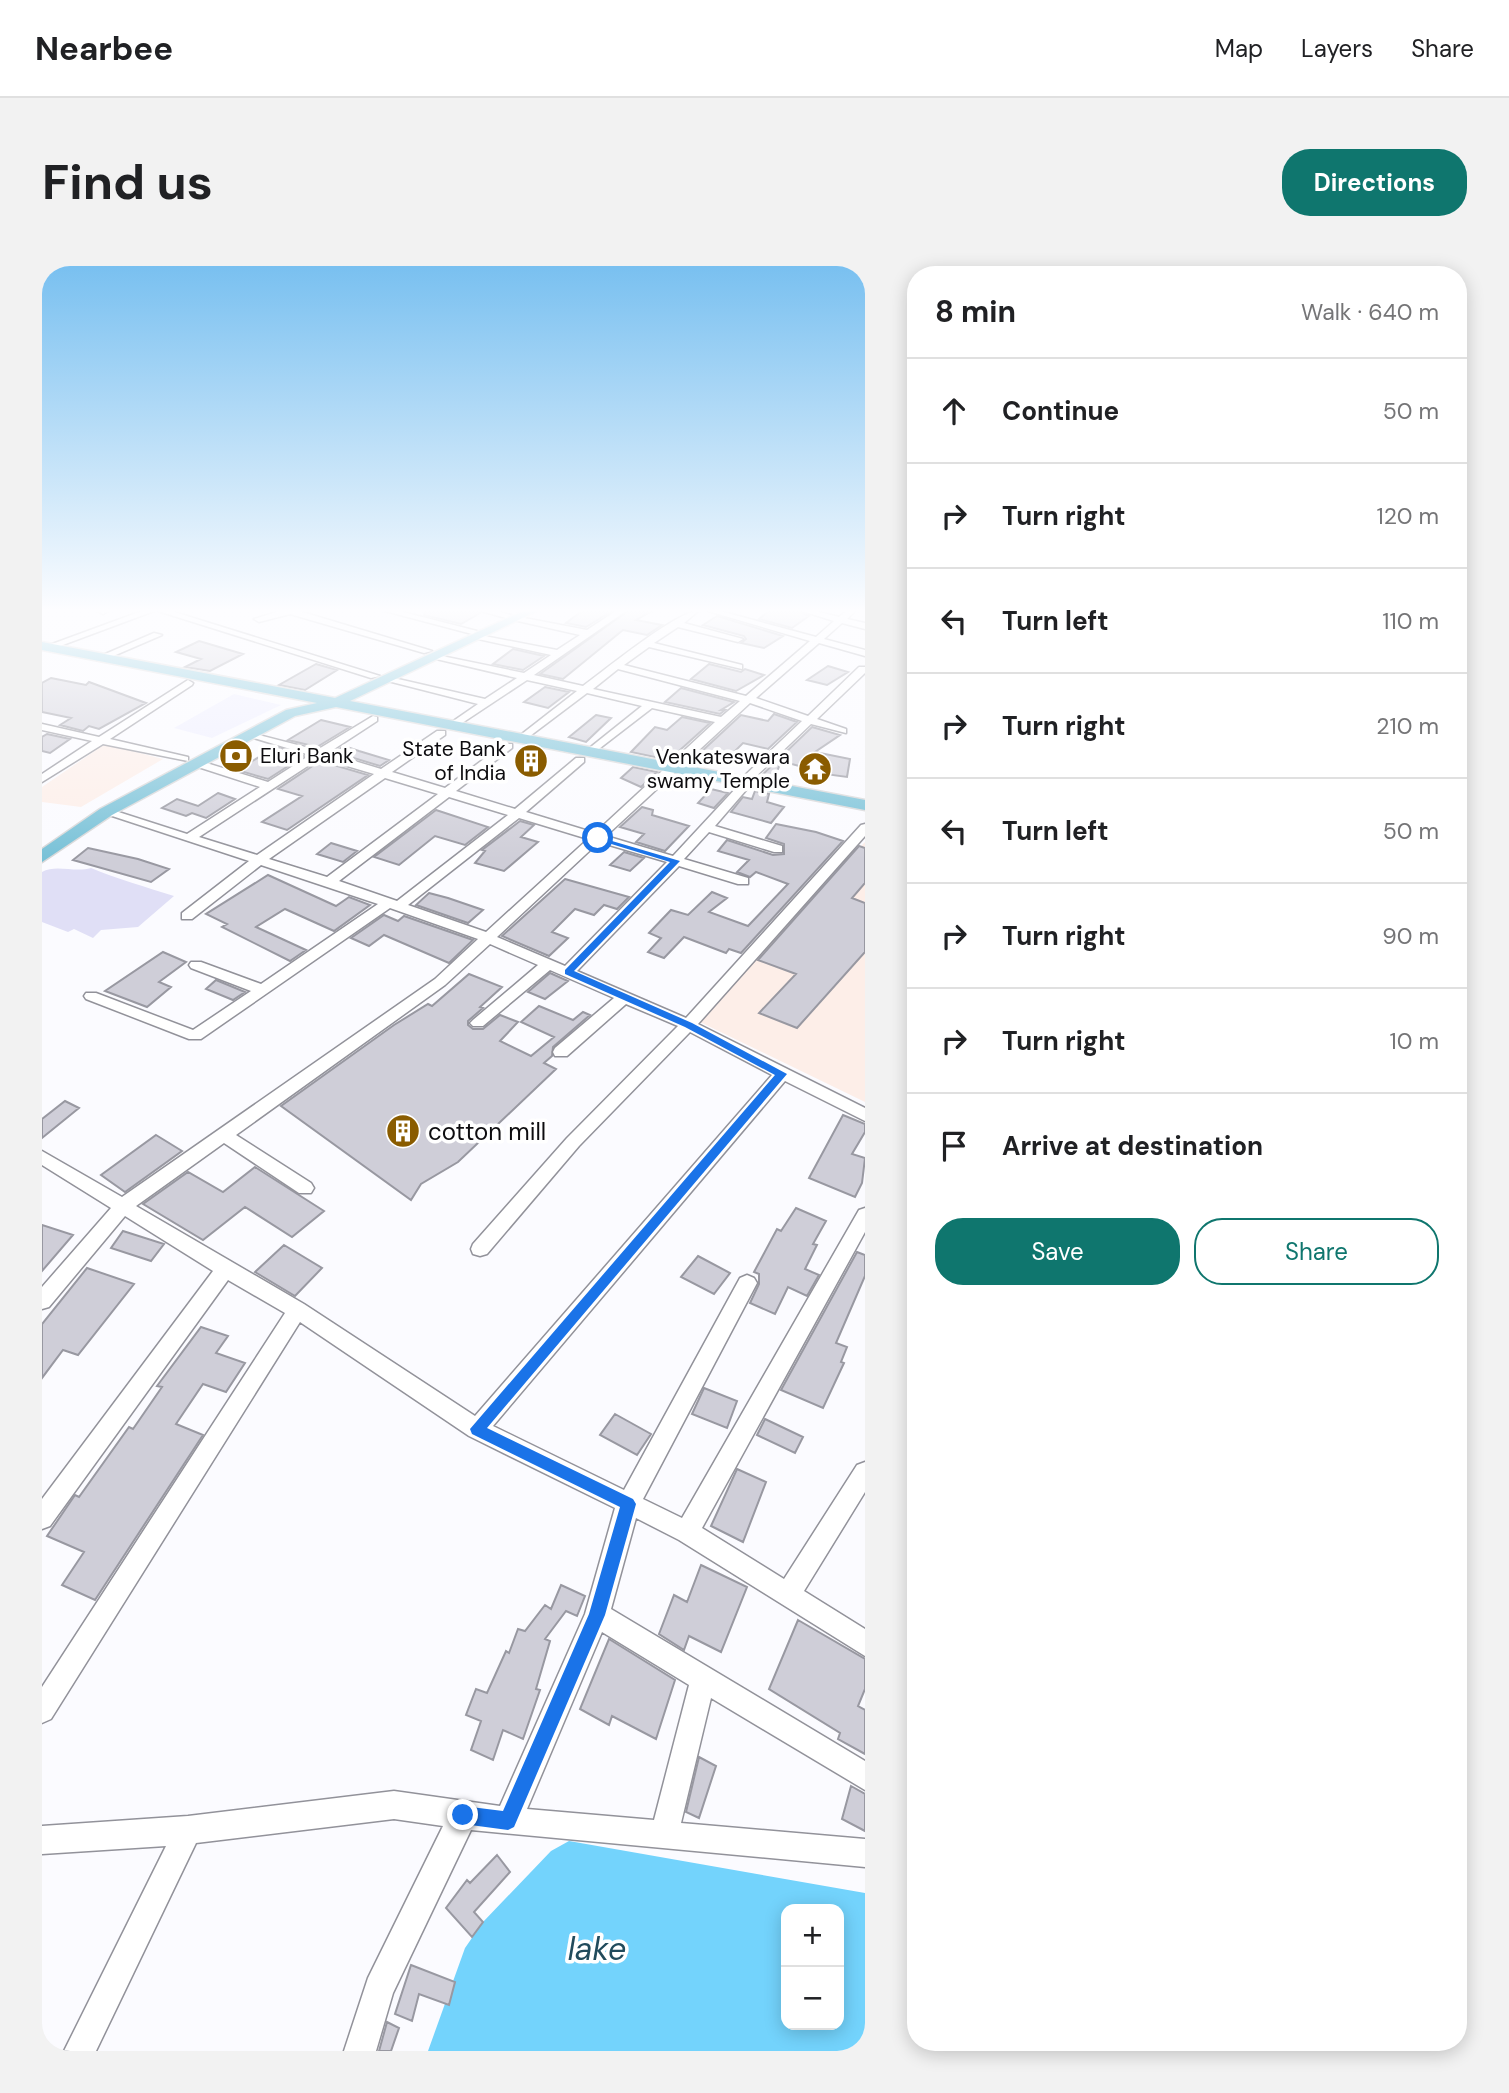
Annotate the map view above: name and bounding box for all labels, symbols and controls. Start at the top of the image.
text: Nearbee [35,27,173,70]
text: Map [1215,33,1263,64]
text: Layers [1301,33,1373,64]
text: Share [1411,33,1474,64]
button: Directions [1282,149,1467,216]
text: Find us [42,150,213,214]
text: 8 min [935,292,1016,331]
text: Walk · 640 m [1301,297,1439,327]
icon: ahead [935,392,973,430]
text: Continue [1002,394,1119,428]
text: 50 m [1383,396,1439,426]
icon: right [935,497,973,535]
text: Turn right [1002,499,1126,533]
text: 120 m [1376,501,1439,531]
icon: left [935,602,973,640]
text: Turn left [1002,604,1109,638]
text: 110 m [1382,606,1439,636]
icon: right [935,707,973,745]
text: Turn right [1002,709,1126,743]
text: 210 m [1376,711,1439,741]
place label: State Bank of India [402,735,506,787]
bank icon: Eluri Bank [217,737,255,775]
place label: Eluri Bank [260,742,354,770]
building icon: State Bank of India [512,742,550,780]
place label: Venkateswara swamy Temple [647,743,790,795]
temple icon: Venkateswara swamy Temple [796,750,834,788]
icon: left [935,812,973,850]
text: Turn left [1002,814,1109,848]
text: 50 m [1383,816,1439,846]
route start [582,822,613,853]
icon: right [935,917,973,955]
text: Turn right [1002,919,1126,953]
text: 90 m [1382,921,1439,951]
icon: right [935,1022,973,1060]
text: Turn right [1002,1024,1126,1058]
text: 10 m [1389,1026,1439,1056]
building icon: cotton mill [384,1112,422,1150]
place label: cotton mill [428,1116,546,1147]
icon: arrive [935,1127,973,1165]
text: Arrive at destination [1002,1129,1263,1163]
button: Save [935,1218,1180,1285]
button: Share [1194,1218,1439,1285]
route end [447,1799,478,1830]
map controls [781,1904,844,2030]
button: + [781,1904,844,1967]
water label: lake [568,1928,626,1970]
button: − [781,1967,844,2030]

